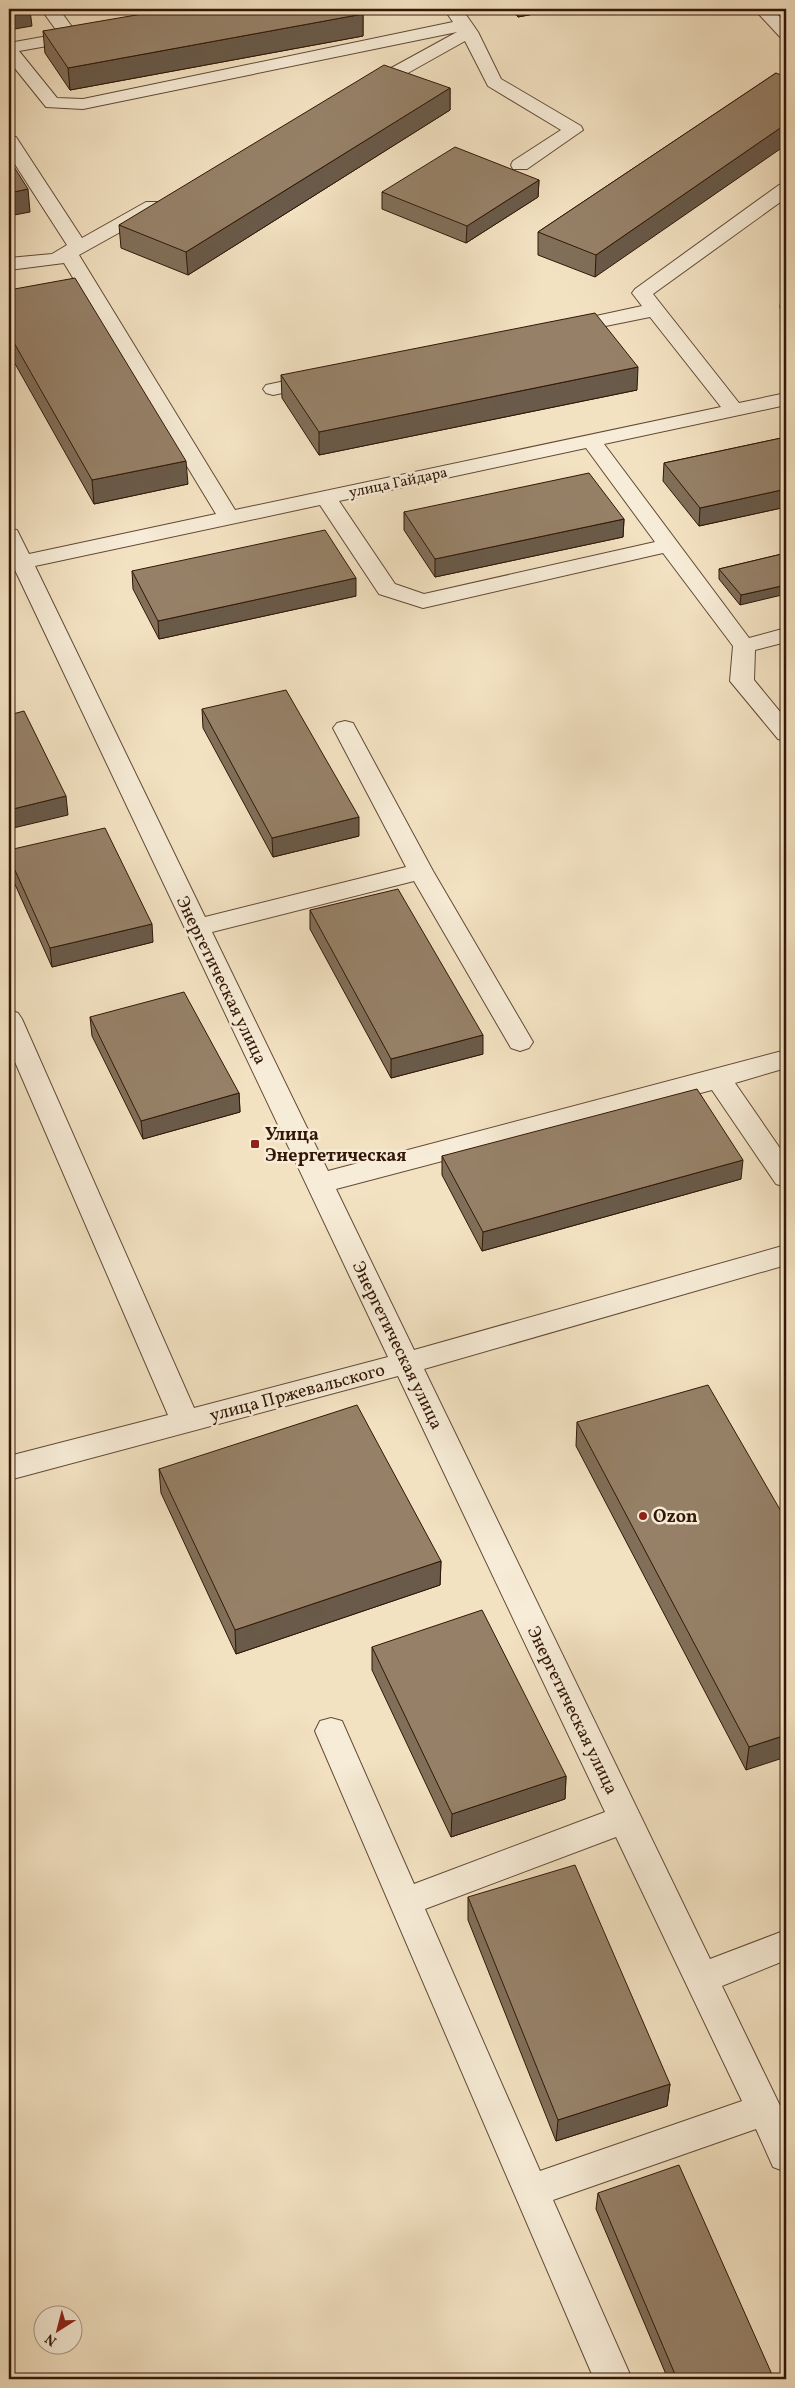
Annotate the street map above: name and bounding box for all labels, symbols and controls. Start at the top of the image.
street label: улица Гайдара [347,463,450,504]
street label: Энергетическая улица [169,892,272,1069]
place label: Улица Энергетическая [265,1123,407,1169]
marker: Улица Энергетическая [249,1138,261,1150]
street label: Энергетическая улица [345,1257,448,1434]
street label: улица Пржевальского [207,1358,388,1429]
place label: Ozon [653,1505,698,1530]
marker: Ozon [637,1510,649,1522]
street label: Энергетическая улица [520,1622,623,1799]
north arrow [32,2306,82,2356]
text: N [42,2329,61,2350]

